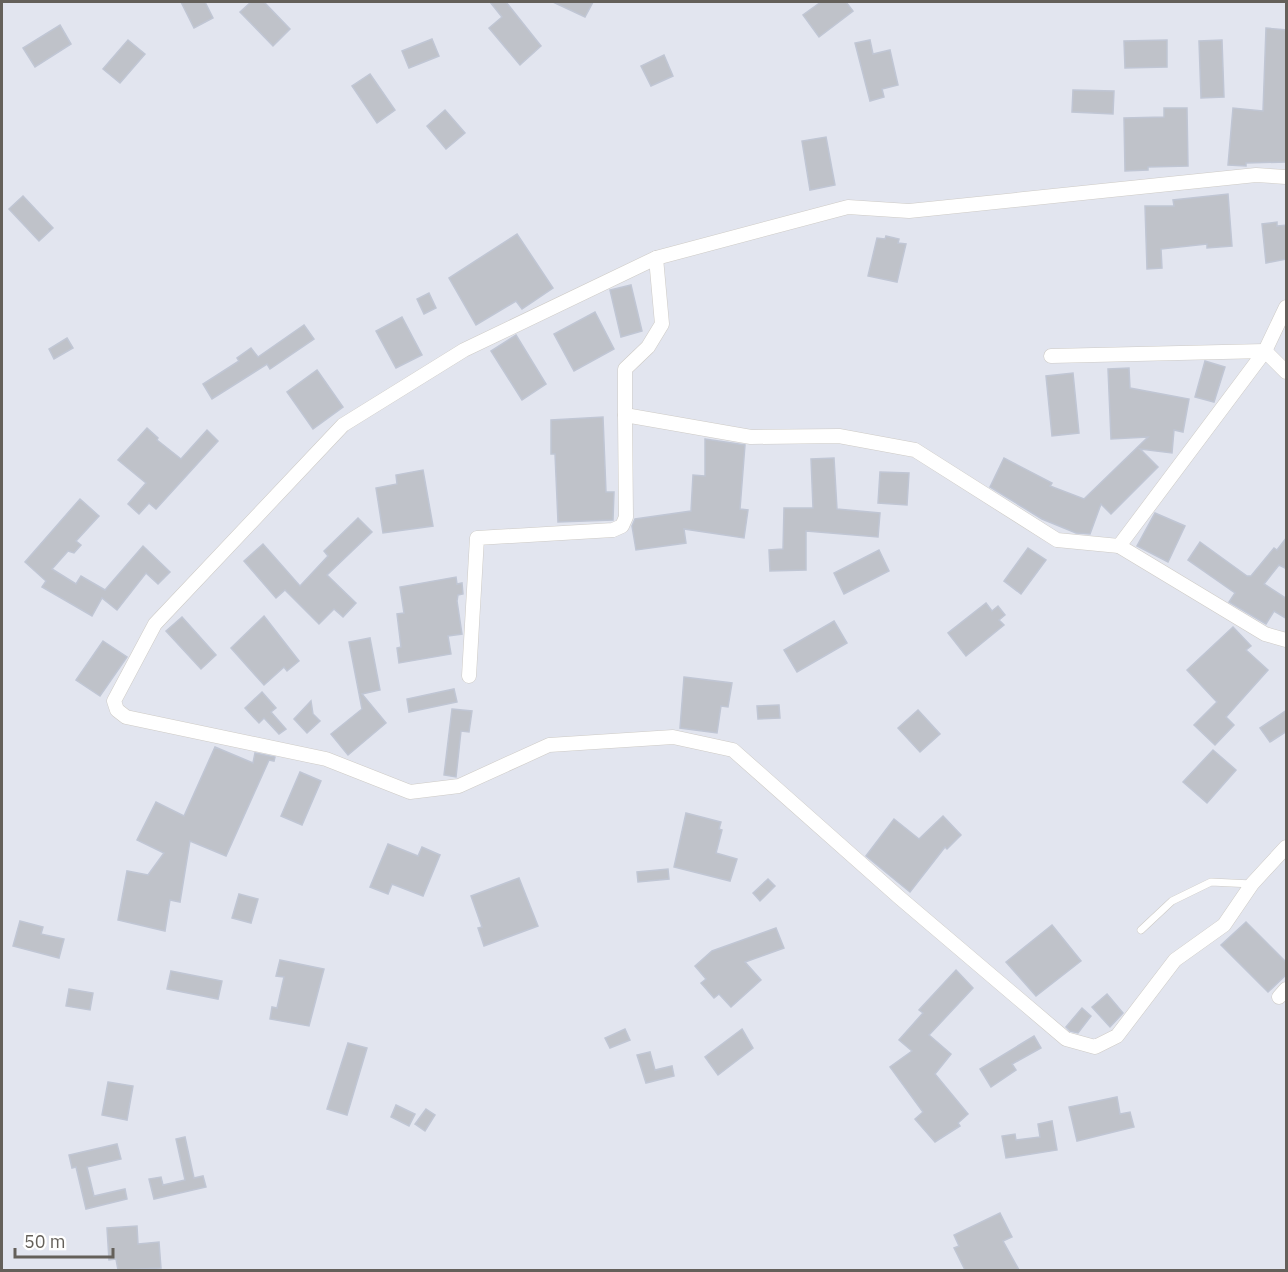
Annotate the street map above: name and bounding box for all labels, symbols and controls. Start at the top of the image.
scale bar [15,1221,112,1259]
text: 50 m [24,1230,66,1253]

